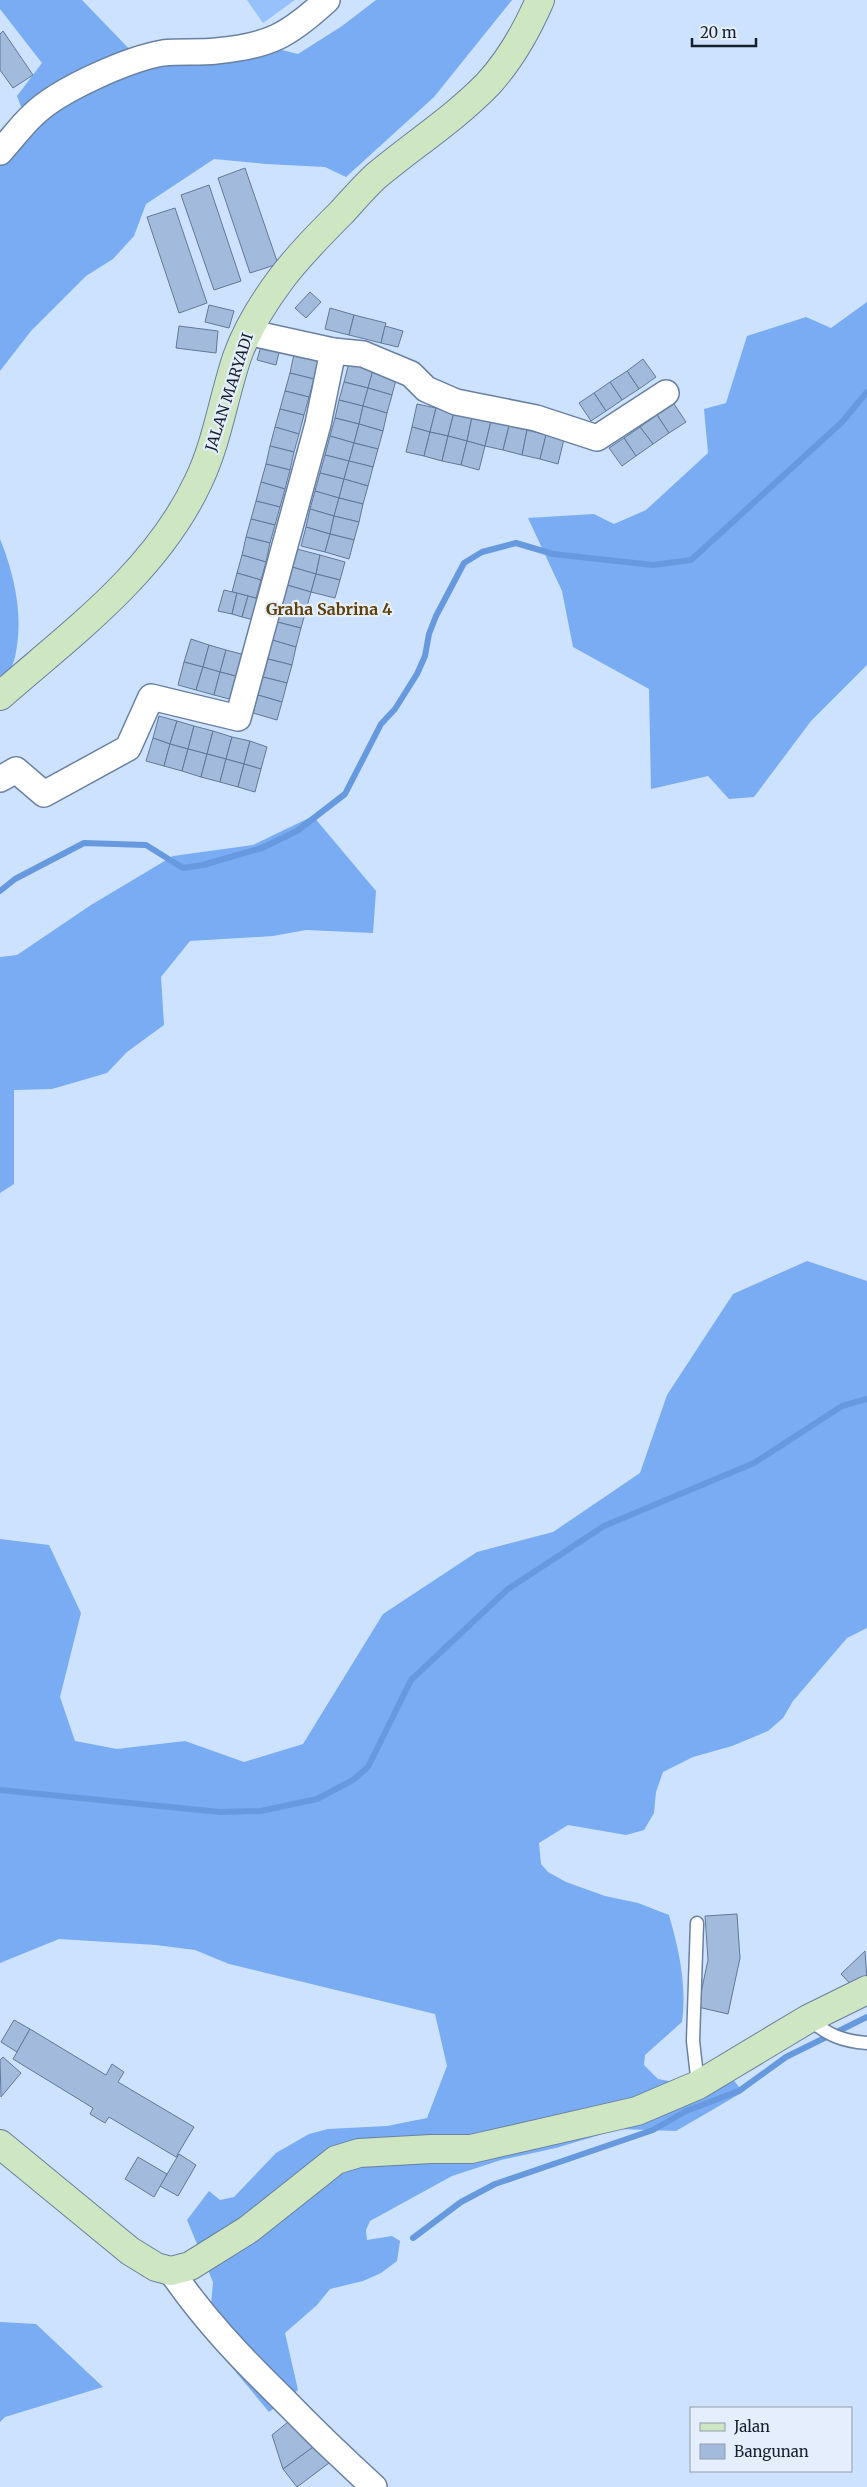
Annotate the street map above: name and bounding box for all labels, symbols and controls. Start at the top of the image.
scale bar [692,15,756,47]
text: 20 m [700,23,737,42]
street label: JALAN MARYADI [201,331,257,454]
district label: Graha Sabrina 4 [266,599,392,619]
legend [690,2407,852,2472]
text: Jalan [733,2417,770,2436]
text: Bangunan [734,2442,809,2461]

